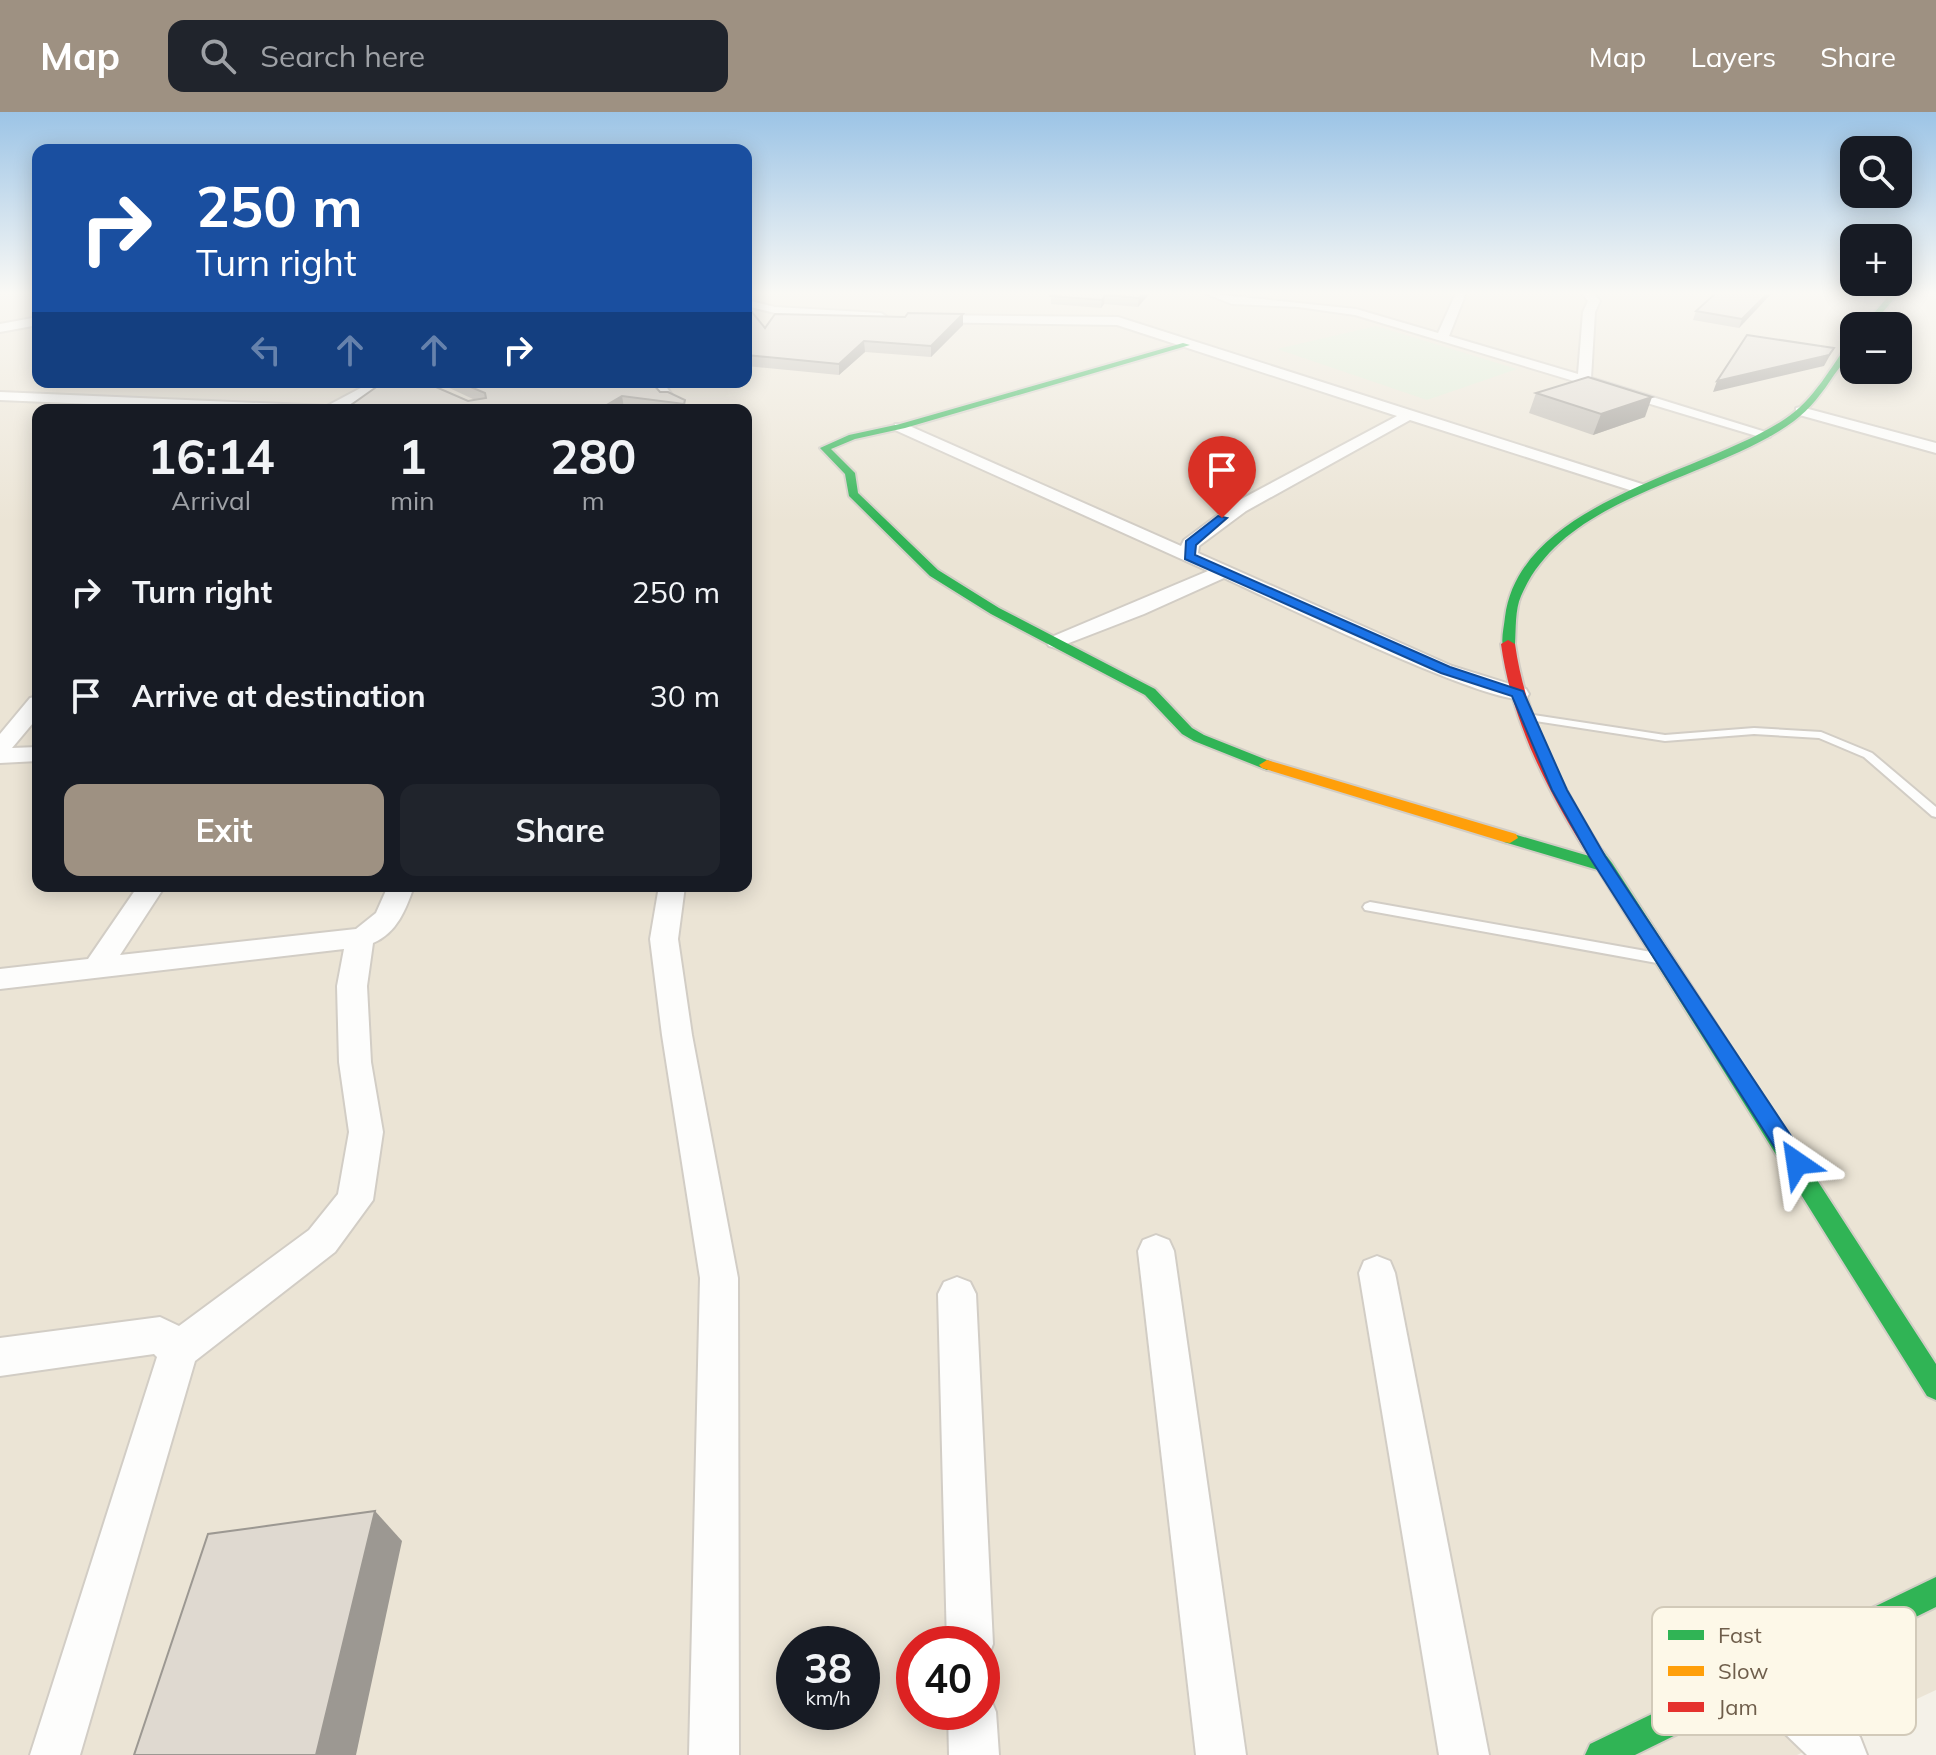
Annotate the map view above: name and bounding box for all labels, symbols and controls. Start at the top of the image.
search box [168,20,728,92]
text: Map [40,32,120,80]
icon: search [196,34,240,78]
text: Search here [260,37,425,75]
text: Map [1589,39,1646,74]
text: Layers [1690,39,1776,74]
text: Share [1820,39,1896,74]
map controls [1840,136,1912,384]
button: search [1840,136,1912,208]
text: 250 m [196,171,363,241]
icon: right [64,176,168,280]
button: + [1840,224,1912,296]
text: Turn right [196,240,357,285]
button: − [1840,312,1912,384]
icon: left [244,328,288,372]
icon: ahead [328,328,372,372]
icon: ahead [412,328,456,372]
icon: right [496,328,540,372]
text: 16:14 [148,426,275,486]
text: 1 [398,426,427,486]
text: 280 [550,426,636,486]
pin [1188,436,1256,518]
icon: arrive [1200,448,1244,492]
text: Arrival [171,484,251,517]
text: min [390,484,434,517]
text: m [582,484,605,517]
icon: right [64,570,108,614]
text: Turn right [132,573,272,611]
text: 250 m [632,573,720,611]
icon: arrive [64,674,108,718]
text: Arrive at destination [132,677,426,715]
text: 30 m [650,677,720,715]
button: Exit [64,784,384,876]
button: Share [400,784,720,876]
position arrow [1755,1121,1839,1205]
legend [1652,1607,1916,1735]
text: Fast [1718,1621,1762,1649]
speed limit sign: 40 [896,1626,1000,1730]
text: 38 [804,1643,852,1693]
text: Slow [1718,1657,1768,1685]
text: km/h [805,1685,851,1710]
text: Jam [1718,1693,1758,1721]

